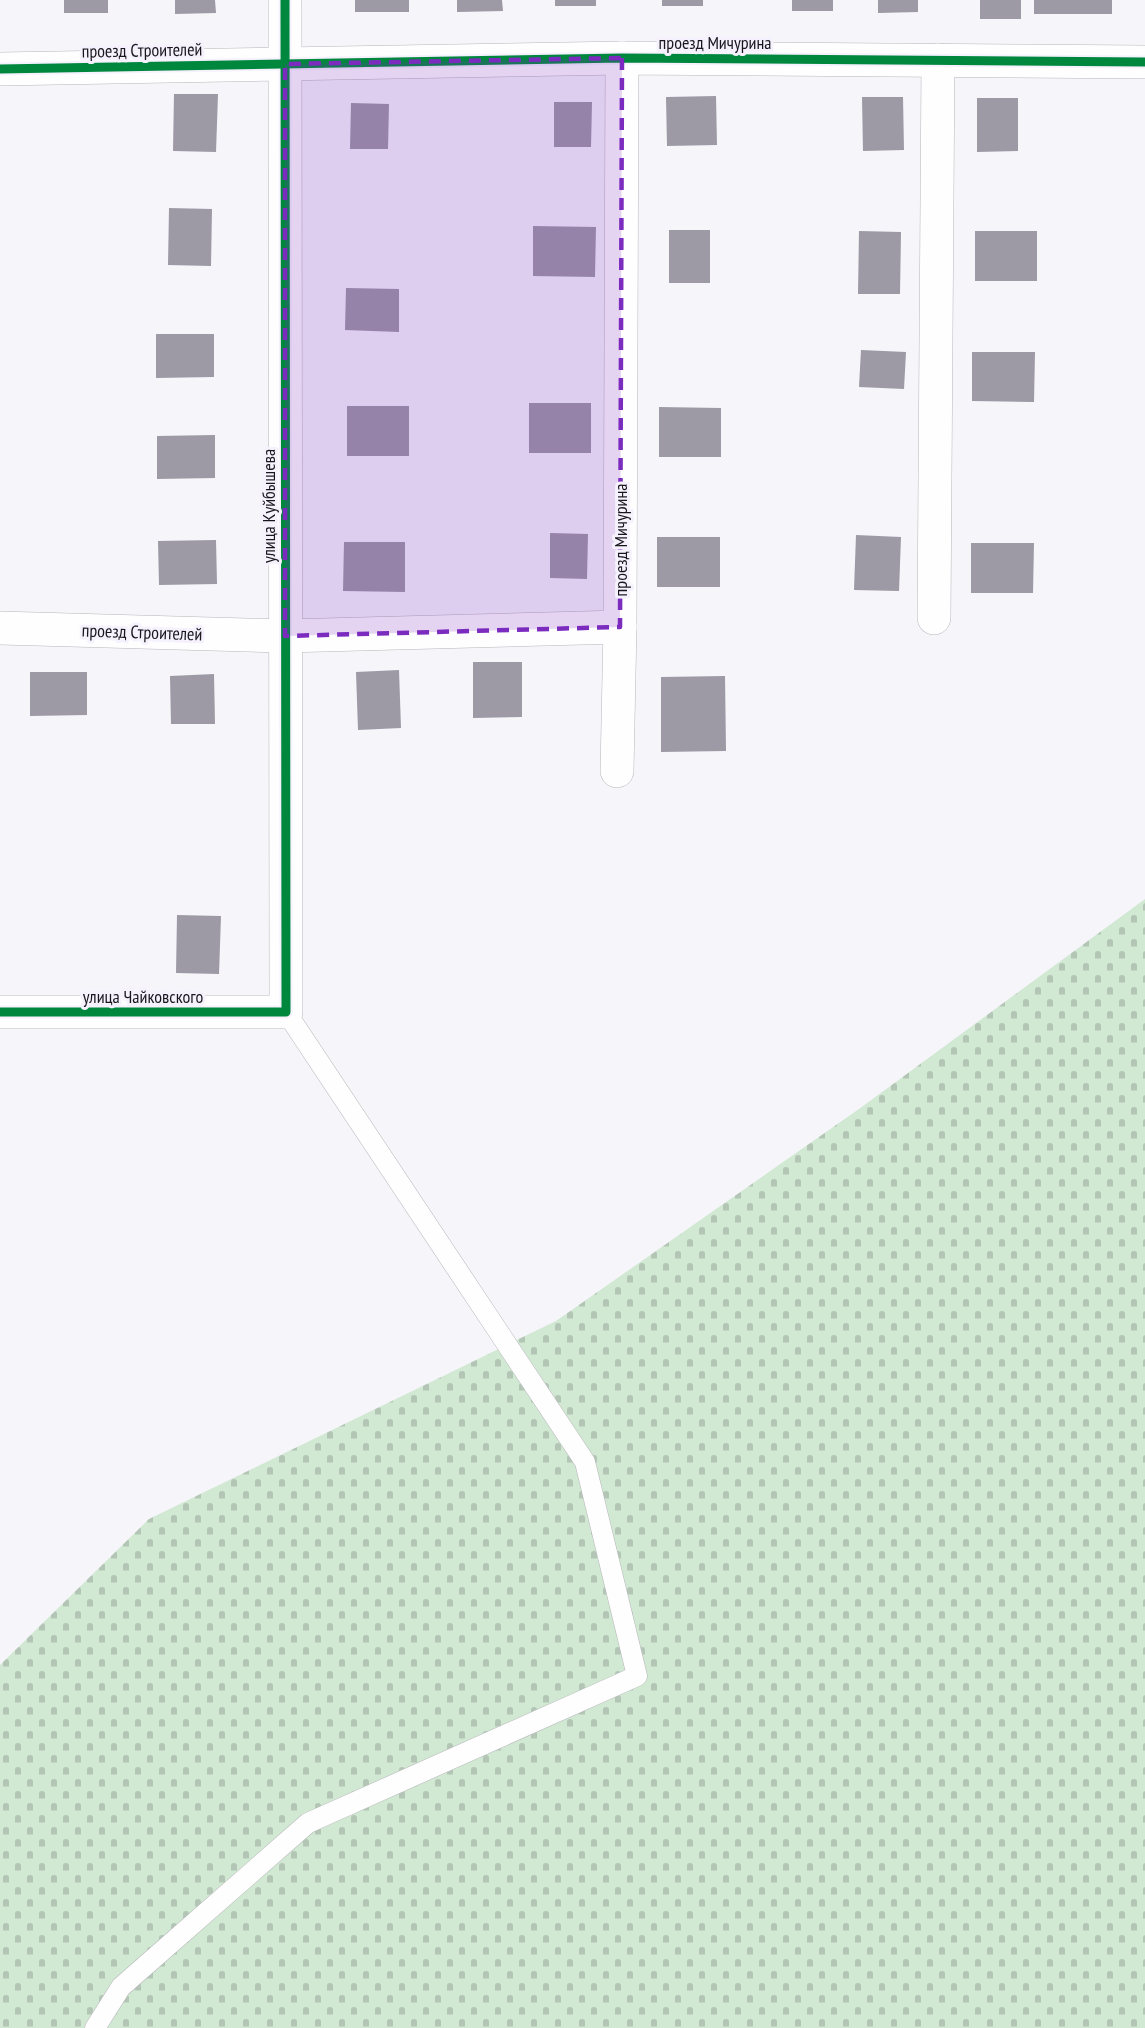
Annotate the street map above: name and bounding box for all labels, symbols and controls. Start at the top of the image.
street label: проезд Мичурина [659,31,771,54]
street label: проезд Строителей [81,37,203,63]
street label: улица Куйбышева [257,449,280,563]
street label: проезд Мичурина [609,484,632,596]
street label: проезд Строителей [81,618,203,646]
street label: улица Чайковского [83,985,203,1008]

